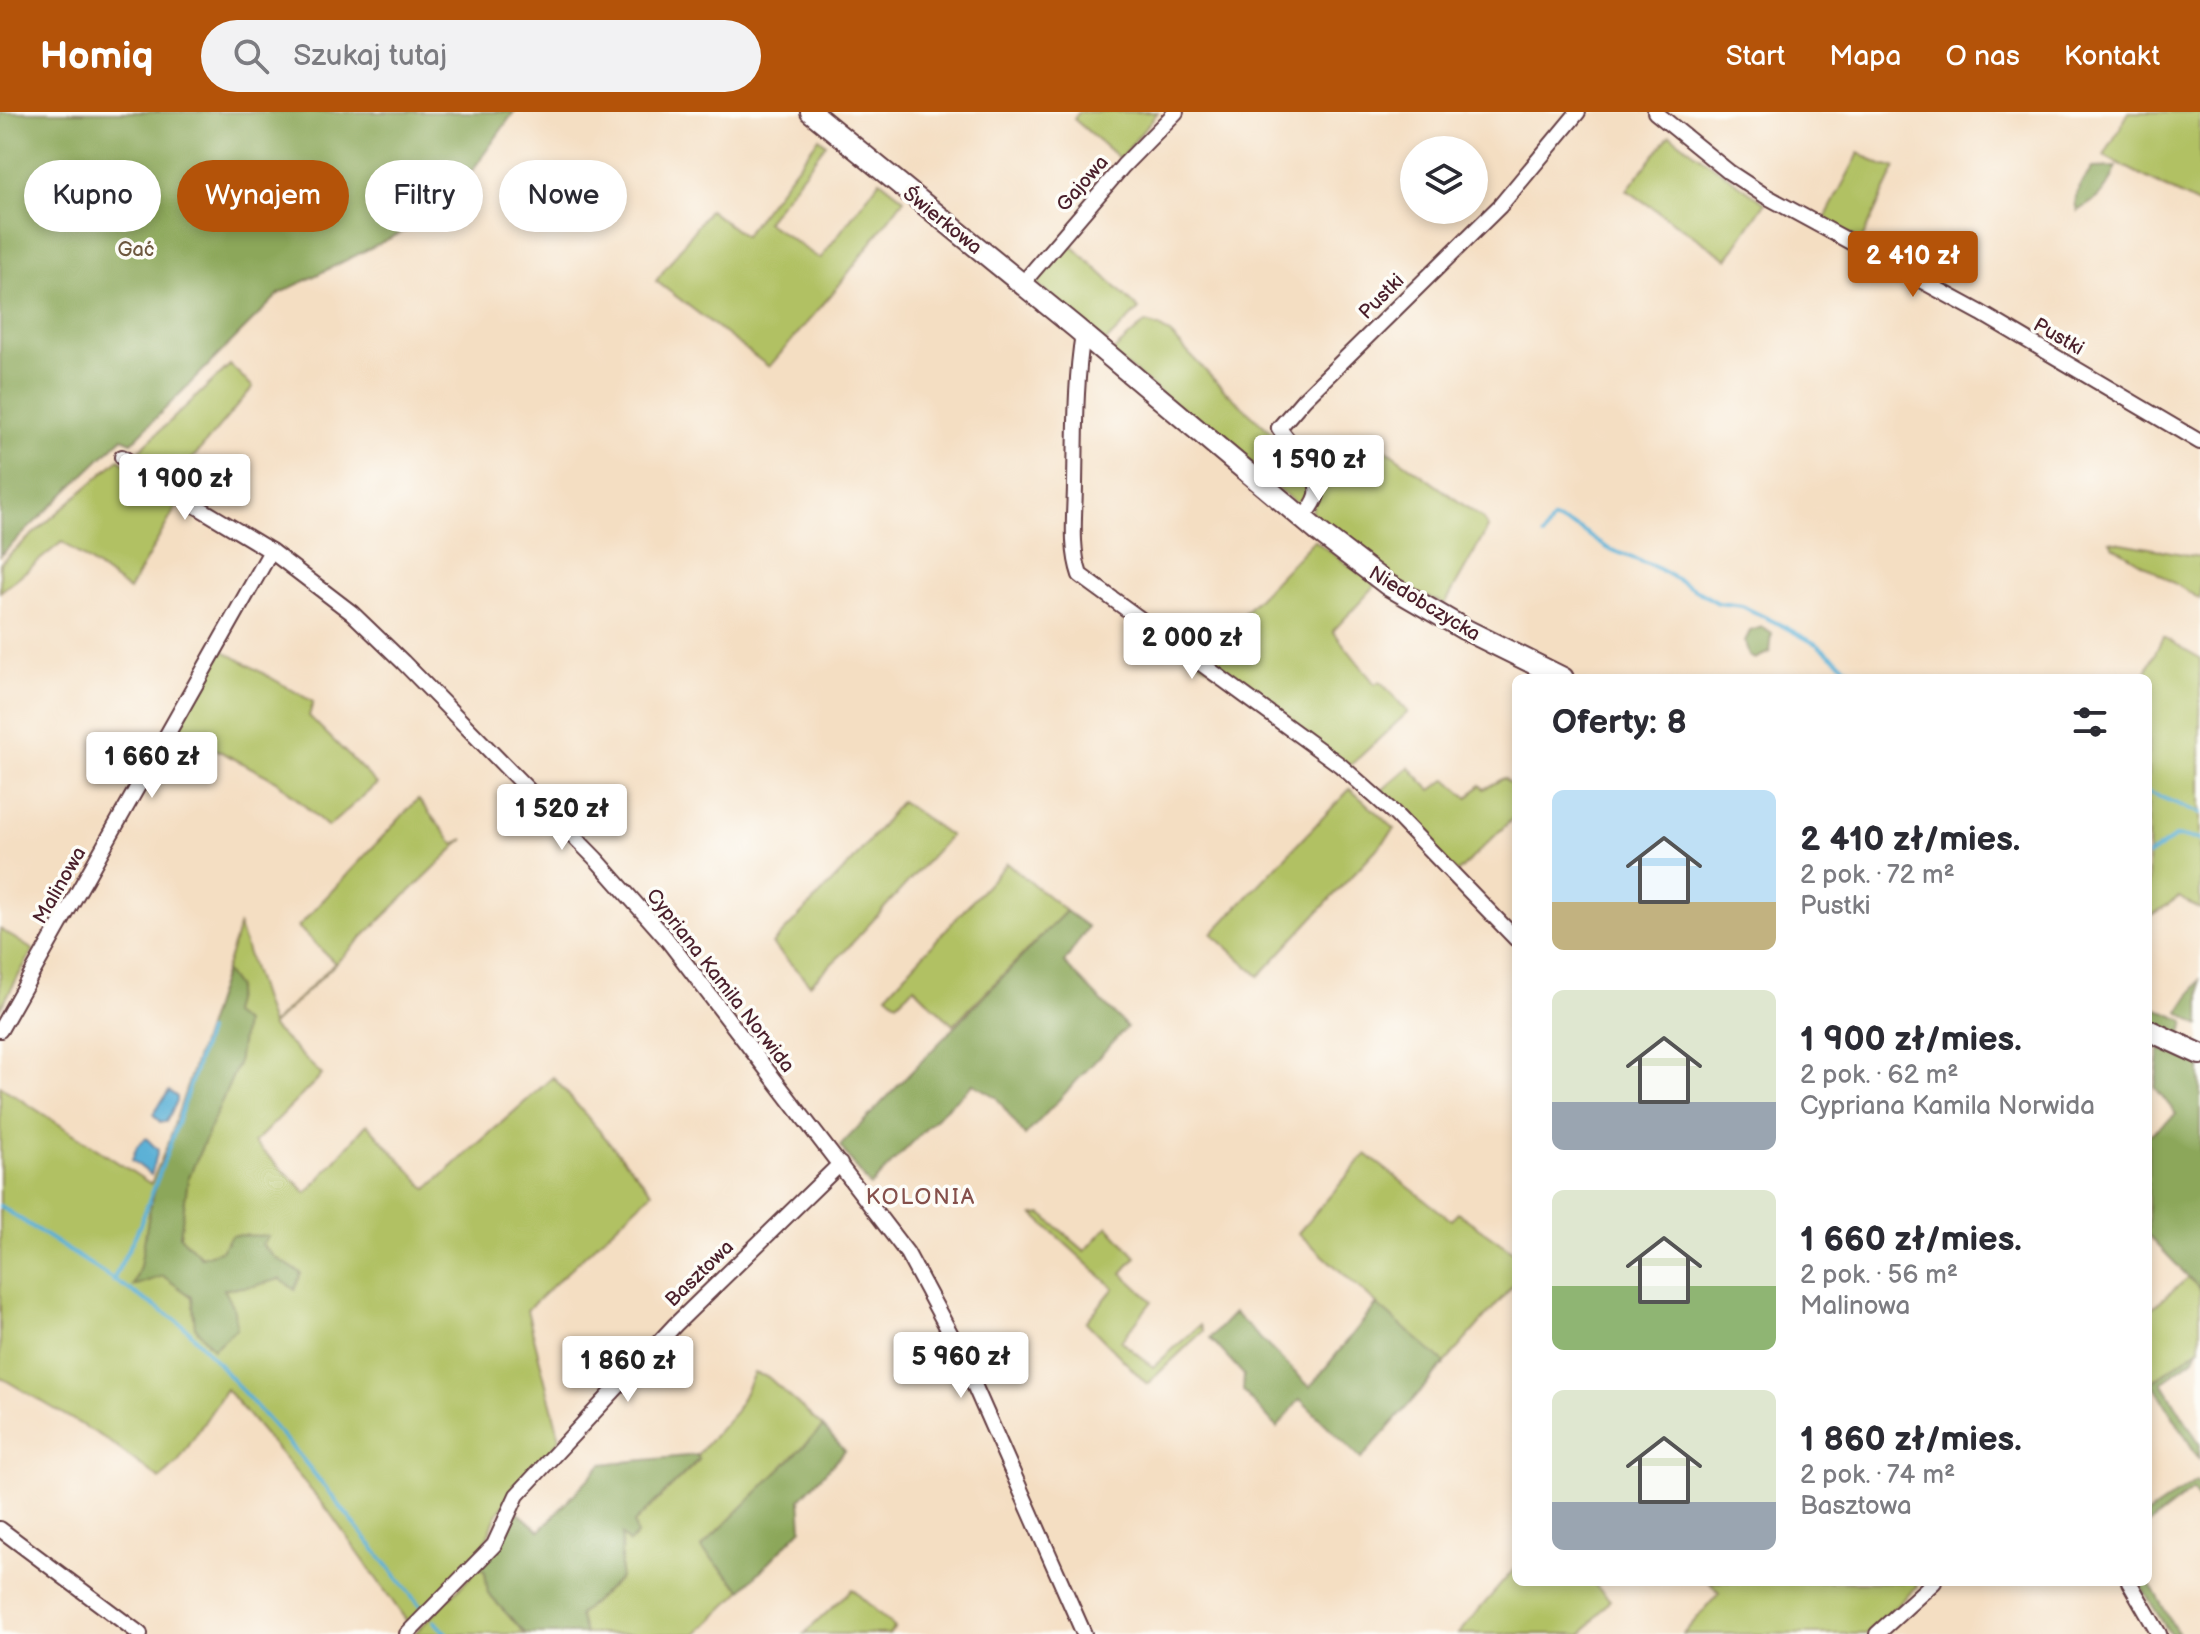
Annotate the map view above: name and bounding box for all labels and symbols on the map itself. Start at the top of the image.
street label: Gajowa [1052,151,1114,217]
street label: Świerkowa [898,181,987,260]
pin: 2 410 zł [1830,231,1996,299]
park label: Gać [117,238,155,262]
street label: Pustki [1354,269,1409,324]
street label: Pustki [2029,313,2088,361]
pin: 1 590 zł [1236,435,1402,503]
pin: 1 900 zł [102,454,268,522]
street label: Niedobczycka [1364,561,1485,647]
pin: 2 000 zł [1109,613,1275,681]
pin: 1 660 zł [69,732,235,800]
pin: 1 520 zł [479,784,645,852]
street label: Malinowa [28,843,91,928]
street label: Cypriana Kamila Norwida [641,884,799,1077]
district label: KOLONIA [866,1184,976,1211]
street label: Basztowa [660,1235,739,1312]
pin: 5 960 zł [878,1332,1044,1400]
pin: 1 860 zł [545,1336,711,1404]

